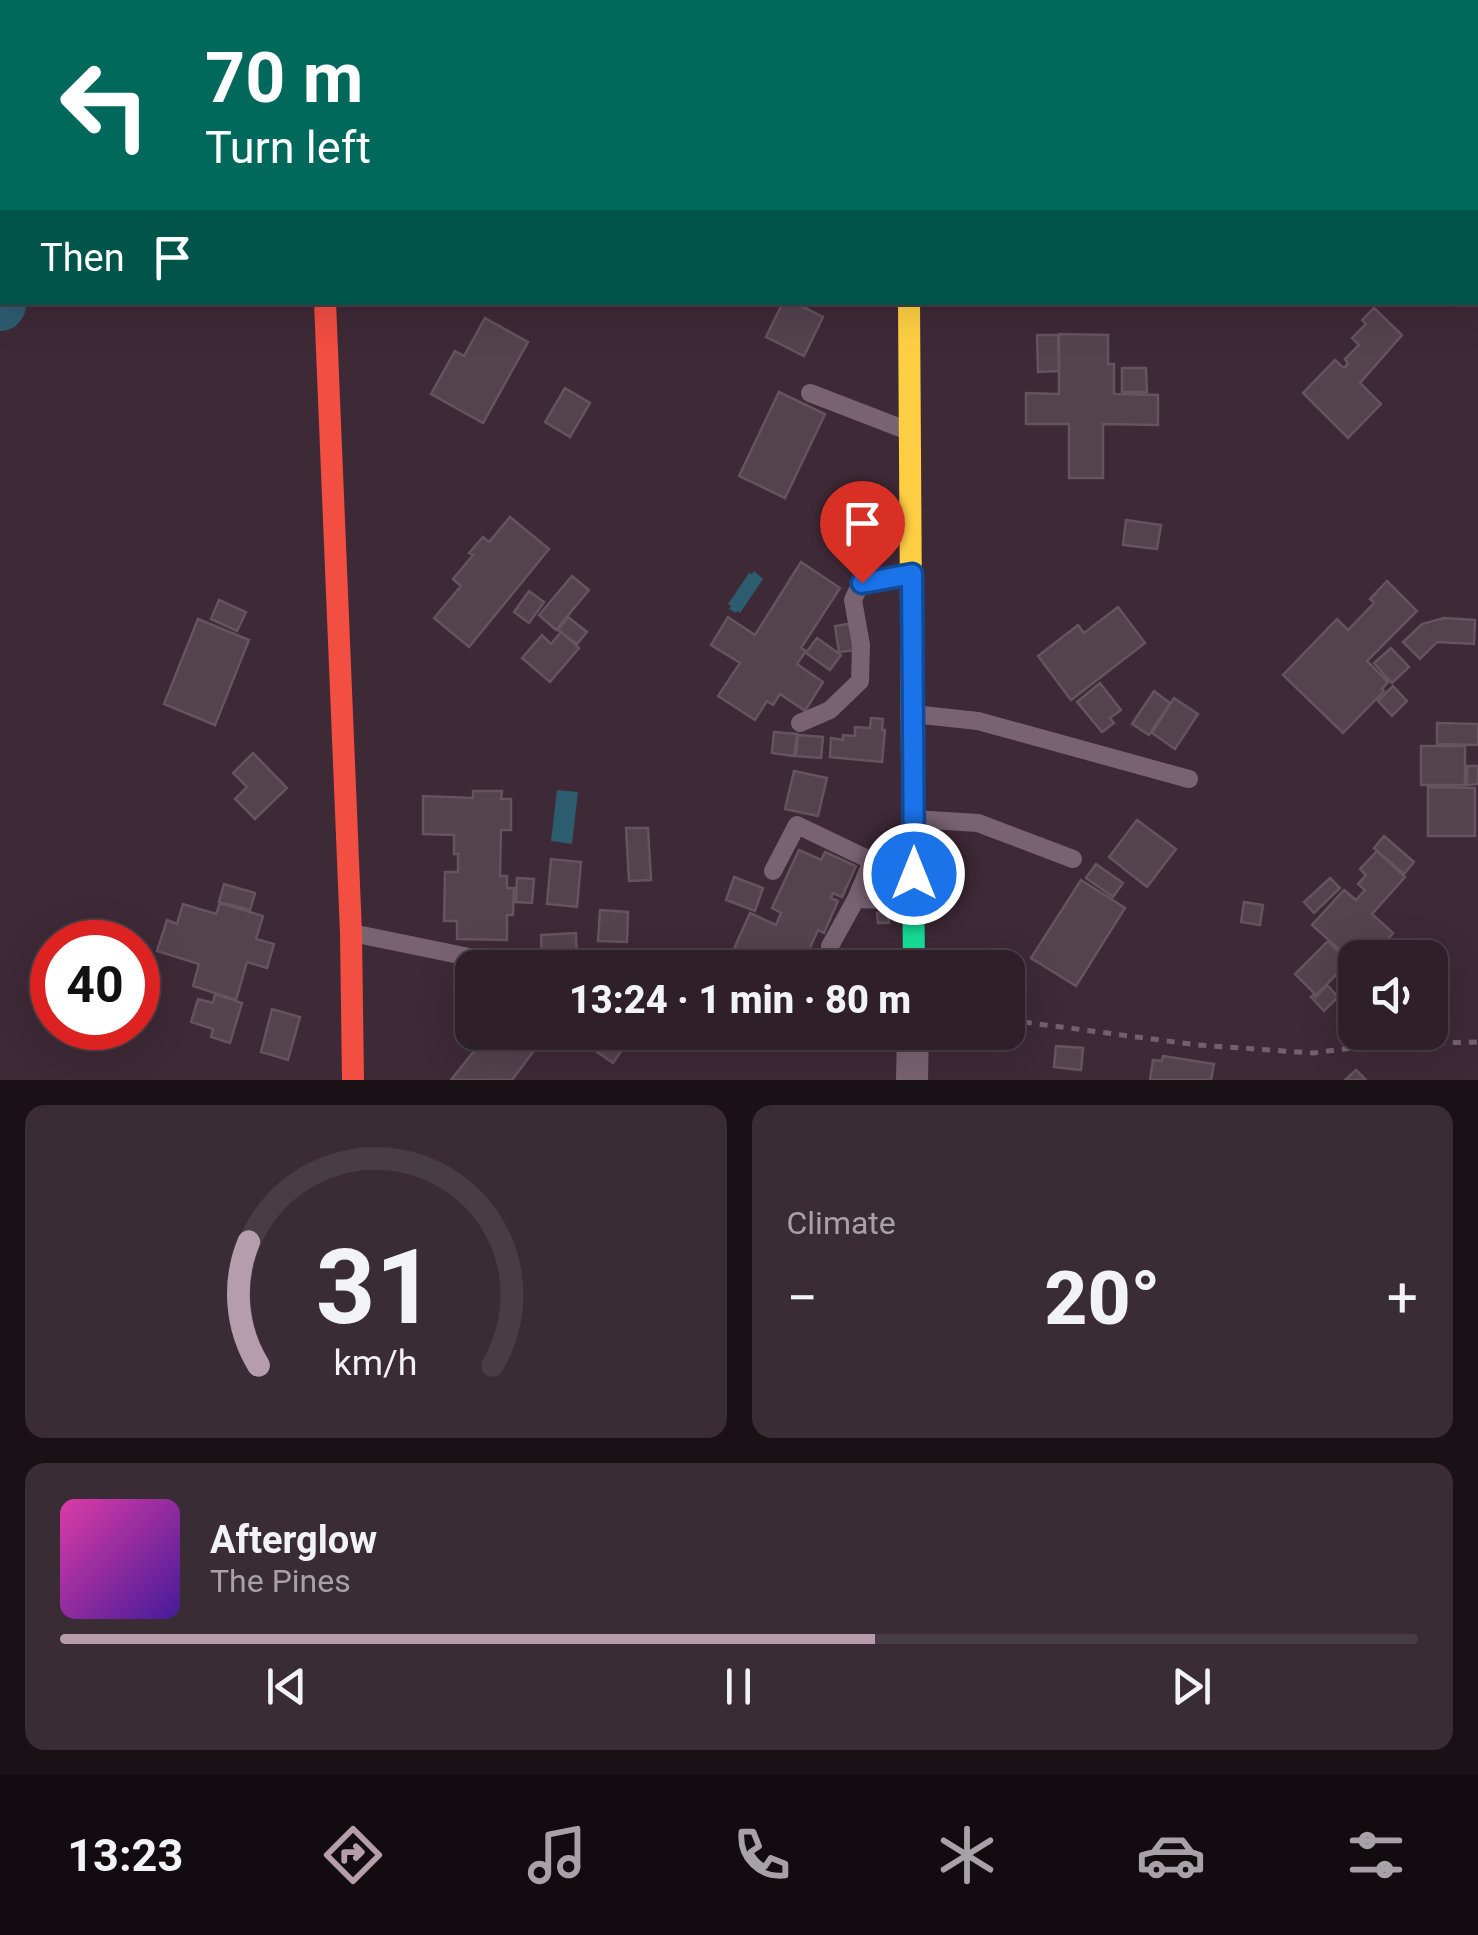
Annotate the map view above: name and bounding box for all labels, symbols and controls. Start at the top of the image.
text: 70 m [205,37,363,119]
icon: left [40,40,170,170]
text: Turn left [205,121,371,174]
icon: arrive [145,230,200,285]
text: Then [40,236,125,280]
pin [820,481,905,584]
icon: arrive [835,496,890,551]
position arrow [862,822,966,926]
speed limit sign: 40 [30,920,160,1050]
map controls [1338,940,1448,1050]
button: sound [1338,940,1448,1050]
text: 13:24 · 1 min · 80 m [569,978,911,1022]
text: Climate [787,1204,896,1242]
text: 31 [316,1227,435,1348]
text: 20° [1044,1254,1160,1342]
text: − [787,1266,818,1330]
text: + [1387,1266,1418,1330]
text: km/h [334,1342,418,1384]
text: Afterglow [210,1518,377,1562]
text: The Pines [210,1562,351,1600]
icon: previous [259,1659,314,1714]
icon: pause [711,1659,766,1714]
icon: next [1164,1659,1219,1714]
icon: directions [318,1820,388,1890]
icon: music [522,1820,592,1890]
icon: phone [727,1820,797,1890]
icon: climate [932,1820,1002,1890]
icon: car [1136,1820,1206,1890]
icon: filters [1341,1820,1411,1890]
text: 13:23 [67,1829,183,1882]

